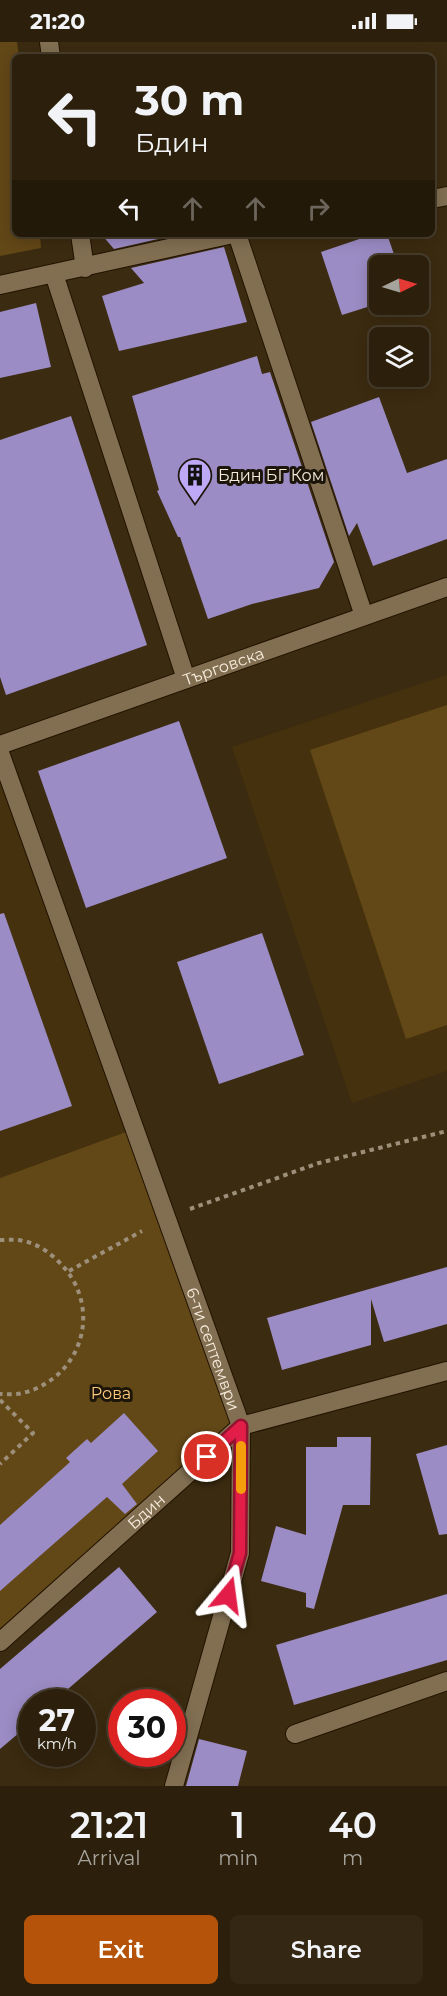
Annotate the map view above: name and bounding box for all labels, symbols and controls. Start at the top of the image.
text: 21:20 [30,8,85,35]
text: 30 m [135,74,244,126]
icon: left [36,78,114,156]
text: Бдин [135,126,209,159]
icon: left [113,192,146,225]
icon: ahead [176,192,209,225]
icon: ahead [239,192,272,225]
icon: right [302,192,335,225]
north arrow [369,255,429,315]
map controls [369,255,429,387]
button: layers [369,327,429,387]
building icon: Бдин БГ Ком [177,457,213,504]
place label: Бдин БГ Ком [218,466,324,485]
street label: Търговска [180,643,266,689]
street label: 6-ти септември [183,1285,244,1413]
park label: Рова [91,1384,131,1403]
pin [181,1431,232,1482]
icon: arrive [190,1440,223,1473]
street label: Бдин [123,1490,169,1533]
position arrow [196,1563,260,1627]
speed limit sign: 30 [108,1689,186,1767]
text: 27 [39,1702,75,1739]
text: km/h [37,1734,77,1753]
text: 21:21 [70,1803,148,1847]
text: 1 [231,1803,245,1847]
text: 40 [328,1803,377,1847]
text: Arrival [78,1846,141,1870]
text: min [218,1846,258,1870]
text: m [342,1846,363,1870]
button: Exit [24,1915,218,1984]
button: Share [230,1915,423,1984]

